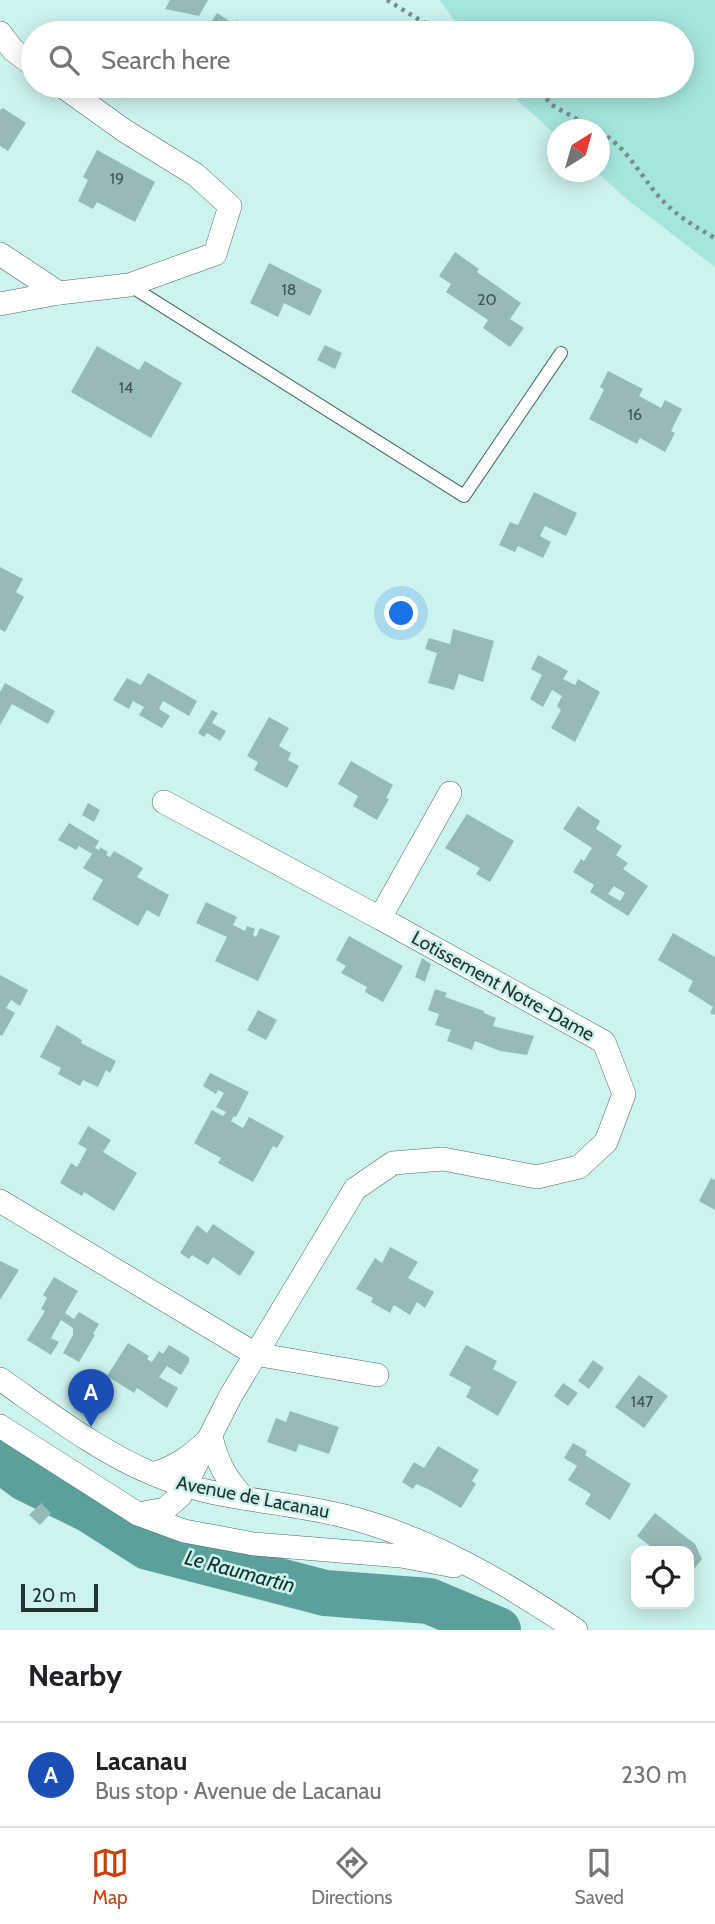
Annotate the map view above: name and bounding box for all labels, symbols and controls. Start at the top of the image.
search box [21,21,694,98]
icon: search [45,41,83,79]
text: Search here [101,44,230,76]
north arrow [547,119,610,182]
house number: 19 [110,169,124,188]
house number: 18 [282,280,296,299]
house number: 20 [477,290,497,309]
house number: 14 [119,378,133,397]
house number: 16 [628,405,642,424]
your location [384,596,418,630]
street label: Lotissement Notre-Dame [408,926,599,1046]
pin: A [68,1369,114,1427]
house number: 147 [631,1392,653,1411]
street label: Avenue de Lacanau [175,1471,331,1523]
water label: Le Raumartin [182,1544,298,1598]
map controls [631,1546,694,1609]
button: locate [631,1546,694,1609]
scale bar [21,1581,98,1613]
text: 20 m [32,1584,76,1607]
text: Nearby [28,1657,122,1694]
text: Lacanau [95,1745,187,1777]
text: A [44,1761,58,1789]
text: 230 m [621,1761,687,1789]
text: Bus stop · Avenue de Lacanau [95,1777,382,1805]
tab: Map [91,1844,129,1909]
tab: Directions [311,1844,392,1909]
tab: Saved [575,1844,624,1909]

